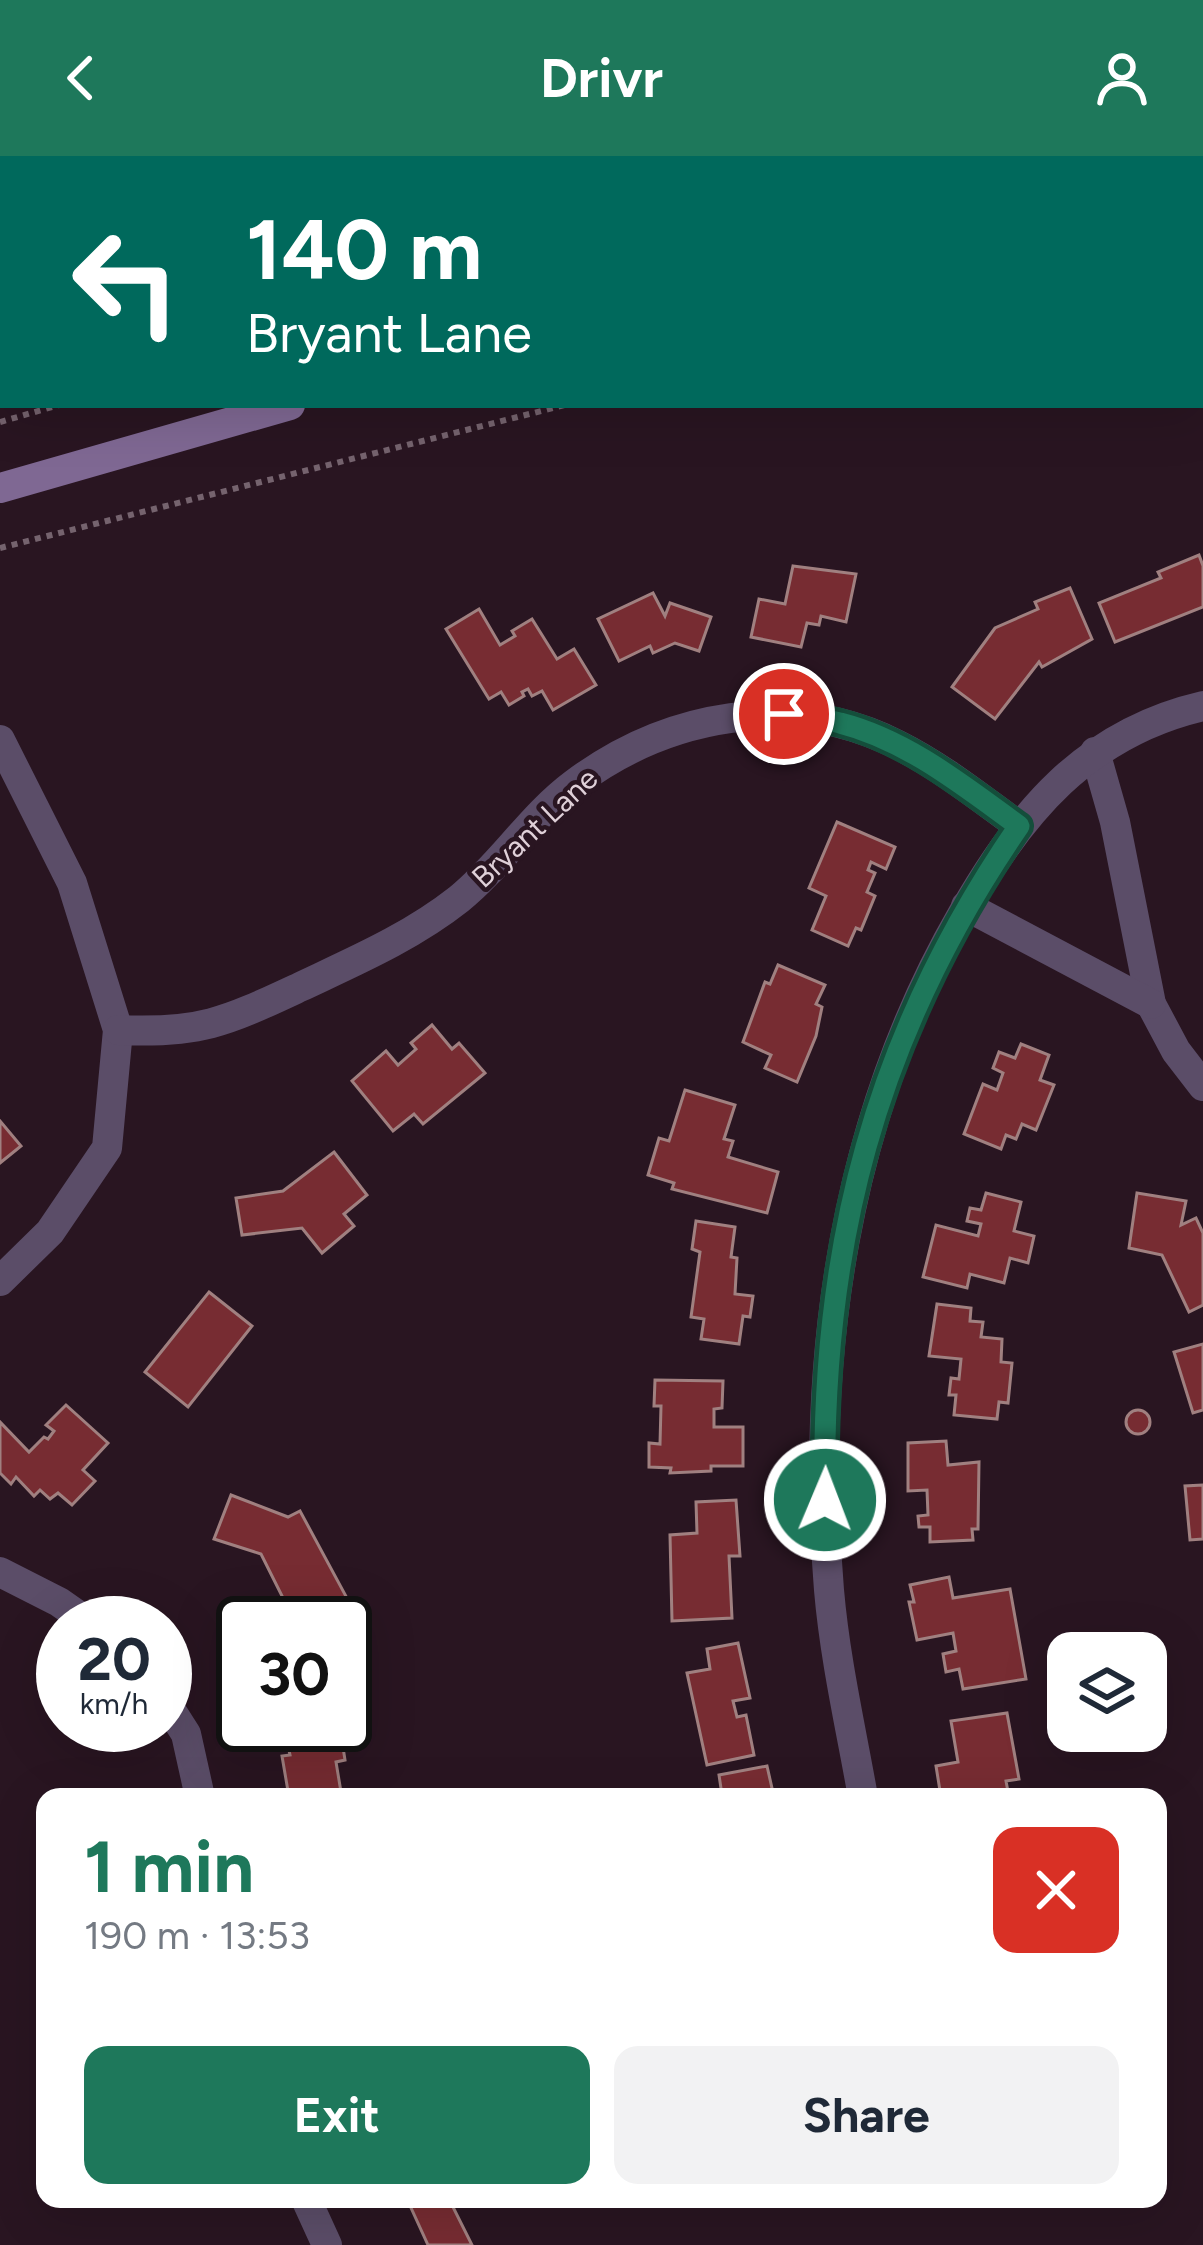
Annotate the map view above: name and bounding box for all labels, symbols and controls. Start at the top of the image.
icon: back [48,45,114,111]
icon: person [1089,45,1155,111]
text: Drivr [540,46,663,111]
text: 140 m [246,199,482,300]
icon: left [48,204,204,360]
text: Bryant Lane [246,301,532,366]
pin [733,663,835,765]
icon: arrive [751,681,817,747]
street label: Bryant Lane [464,760,605,895]
position arrow [762,1437,888,1563]
speed limit sign: 30 [216,1596,372,1752]
text: 20 [77,1623,151,1695]
map controls [1047,1632,1167,1752]
button: layers [1047,1632,1167,1752]
text: km/h [80,1685,148,1722]
text: 1 min [84,1824,254,1910]
button: close [993,1827,1119,1953]
text: 190 m · 13:53 [84,1912,310,1959]
button: Exit [84,2046,590,2184]
button: Share [614,2046,1119,2184]

